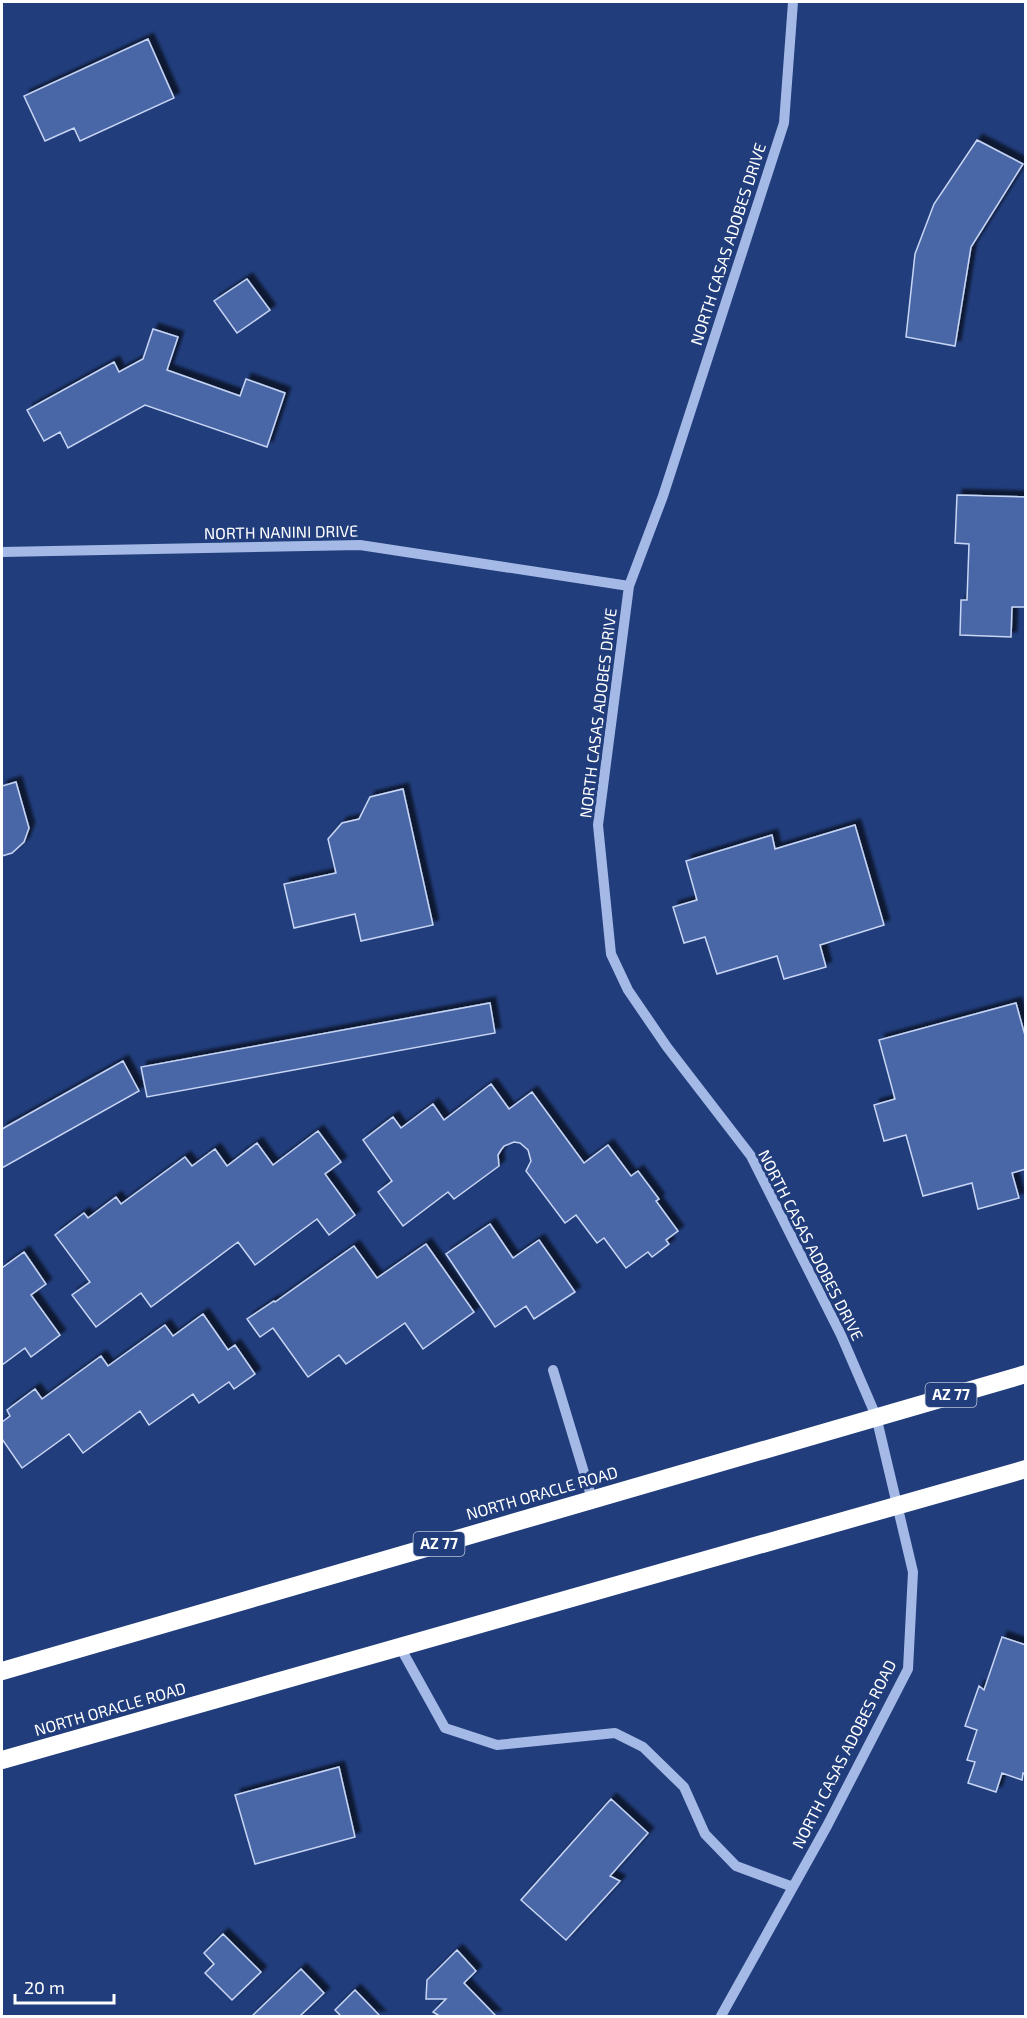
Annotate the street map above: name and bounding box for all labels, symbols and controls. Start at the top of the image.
street label: NORTH CASAS ADOBES DRIVE [686,140,769,347]
street label: NORTH NANINI DRIVE [204,521,358,542]
street label: NORTH CASAS ADOBES DRIVE [575,607,620,819]
street label: NORTH CASAS ADOBES DRIVE [755,1146,868,1343]
road number: AZ 77 [926,1383,976,1407]
street label: NORTH ORACLE ROAD [464,1462,620,1523]
road number: AZ 77 [414,1532,464,1556]
street label: NORTH CASAS ADOBES ROAD [788,1656,900,1851]
street label: NORTH ORACLE ROAD [32,1678,188,1739]
scale bar [15,1967,114,2005]
text: 20 m [24,1976,65,1998]

